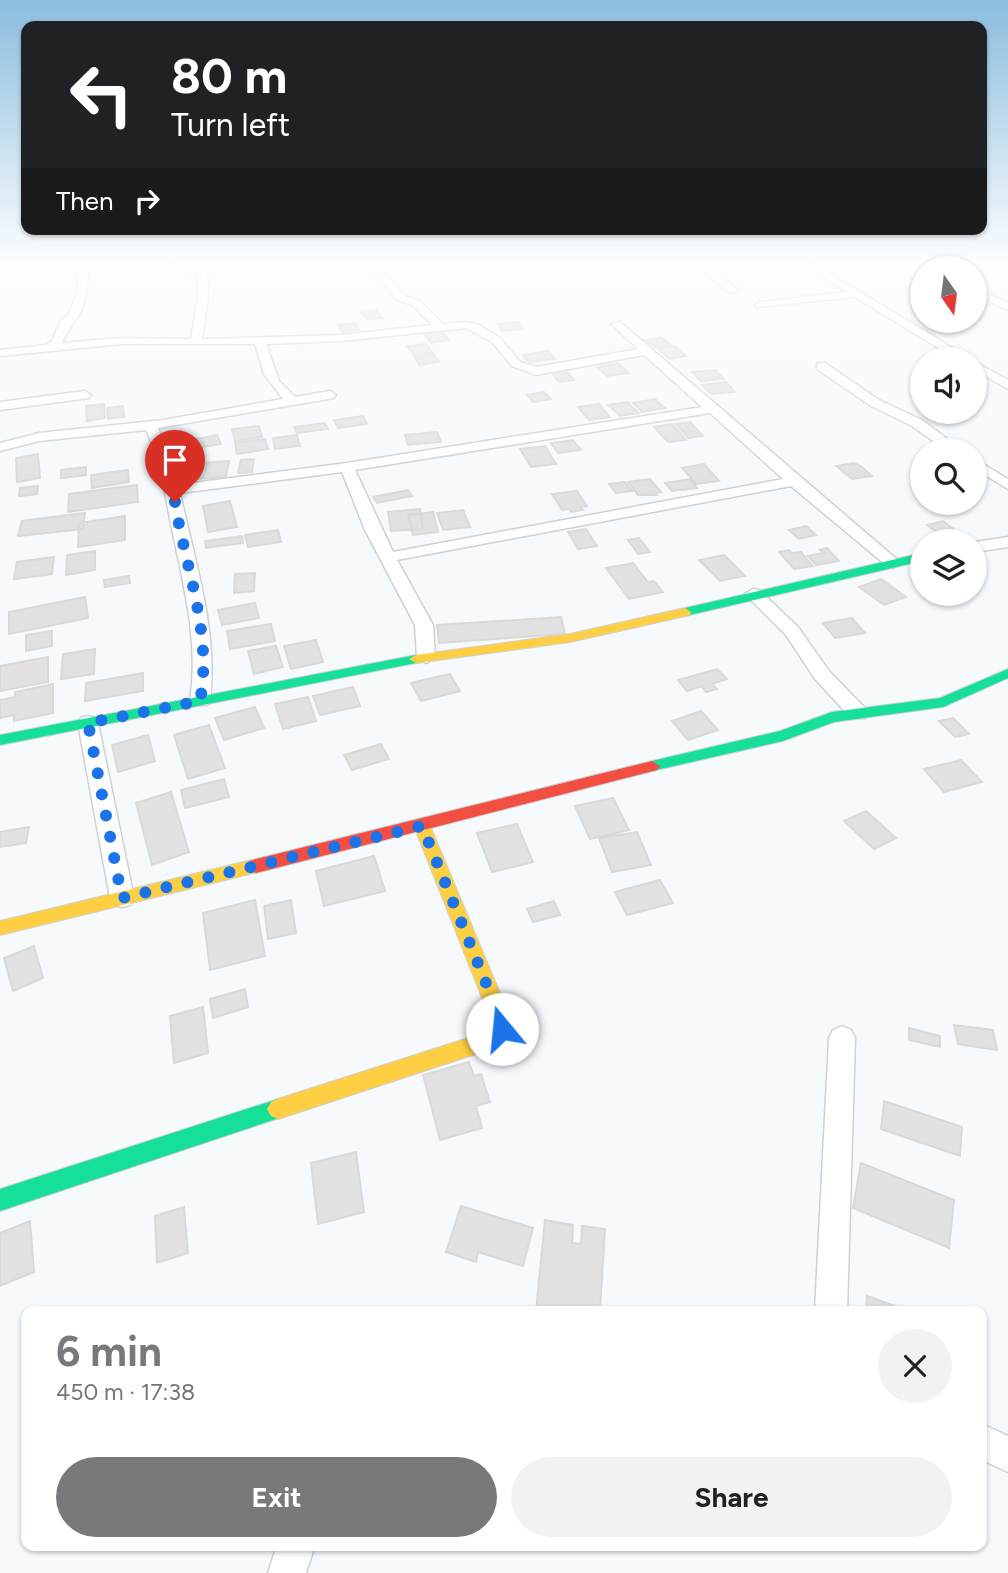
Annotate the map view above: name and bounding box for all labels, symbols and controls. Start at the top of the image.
text: 80 m [171,46,287,105]
icon: left [56,49,147,140]
text: Turn left [171,106,290,144]
icon: right [128,182,166,220]
text: Then [56,185,114,217]
north arrow [910,256,987,332]
map controls [910,256,987,606]
button: sound [910,347,987,424]
pin [145,430,205,502]
button: search [910,438,987,515]
icon: arrive [156,441,194,479]
button: layers [910,529,987,606]
position arrow [465,992,539,1066]
text: 6 min [56,1326,162,1377]
button: close [878,1329,952,1403]
text: 450 m · 17:38 [56,1378,195,1406]
button: Exit [56,1457,497,1537]
button: Share [511,1457,952,1537]

